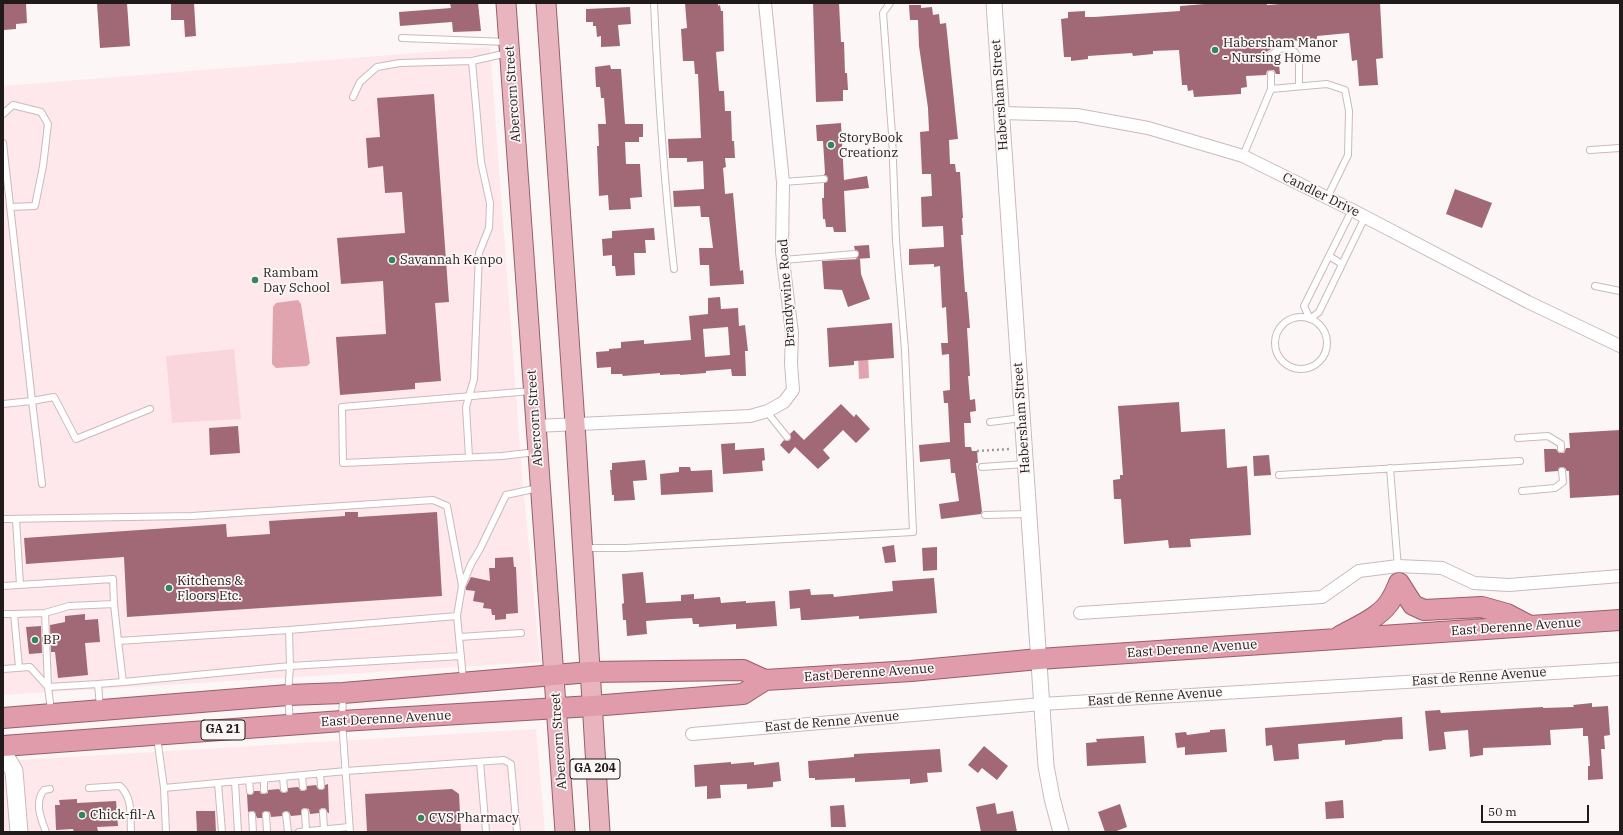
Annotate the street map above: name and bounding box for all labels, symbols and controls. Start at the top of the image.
place label: Habersham Manor - Nursing Home [1223,35,1338,66]
street label: Habersham Street [988,39,1012,151]
street label: Abercorn Street [502,45,524,143]
marker: Habersham Manor - Nursing Home [1210,45,1220,55]
place label: StoryBook Creationz [839,130,903,161]
marker: StoryBook Creationz [826,140,836,150]
street label: Candler Drive [1280,170,1362,220]
street label: Brandywine Road [775,238,799,348]
place label: Savannah Kenpo [400,252,503,268]
marker: Savannah Kenpo [387,255,397,265]
place label: Rambam Day School [263,265,330,296]
marker: Rambam Day School [250,275,260,285]
street label: Habersham Street [1010,362,1034,474]
street label: Abercorn Street [524,369,546,467]
place label: Kitchens & Floors Etc. [177,573,244,604]
marker: Kitchens & Floors Etc. [164,583,174,593]
street label: East Derenne Avenue [1450,615,1582,639]
place label: BP [43,632,60,648]
marker: BP [30,635,40,645]
street label: East Derenne Avenue [1126,637,1258,661]
street label: East Derenne Avenue [803,661,935,685]
street label: East de Renne Avenue [1411,665,1547,689]
street label: East de Renne Avenue [1087,685,1223,709]
street label: Abercorn Street [548,692,570,790]
street label: East Derenne Avenue [320,708,452,730]
street label: East de Renne Avenue [764,708,900,736]
road number: GA 21 [201,720,245,740]
road number: GA 204 [570,759,620,779]
scale bar [1483,797,1591,823]
text: 50 m [1488,804,1517,819]
place label: Chick-fil-A [90,807,155,823]
marker: Chick-fil-A [77,810,87,820]
place label: CVS Pharmacy [429,810,519,826]
marker: CVS Pharmacy [416,813,426,823]

